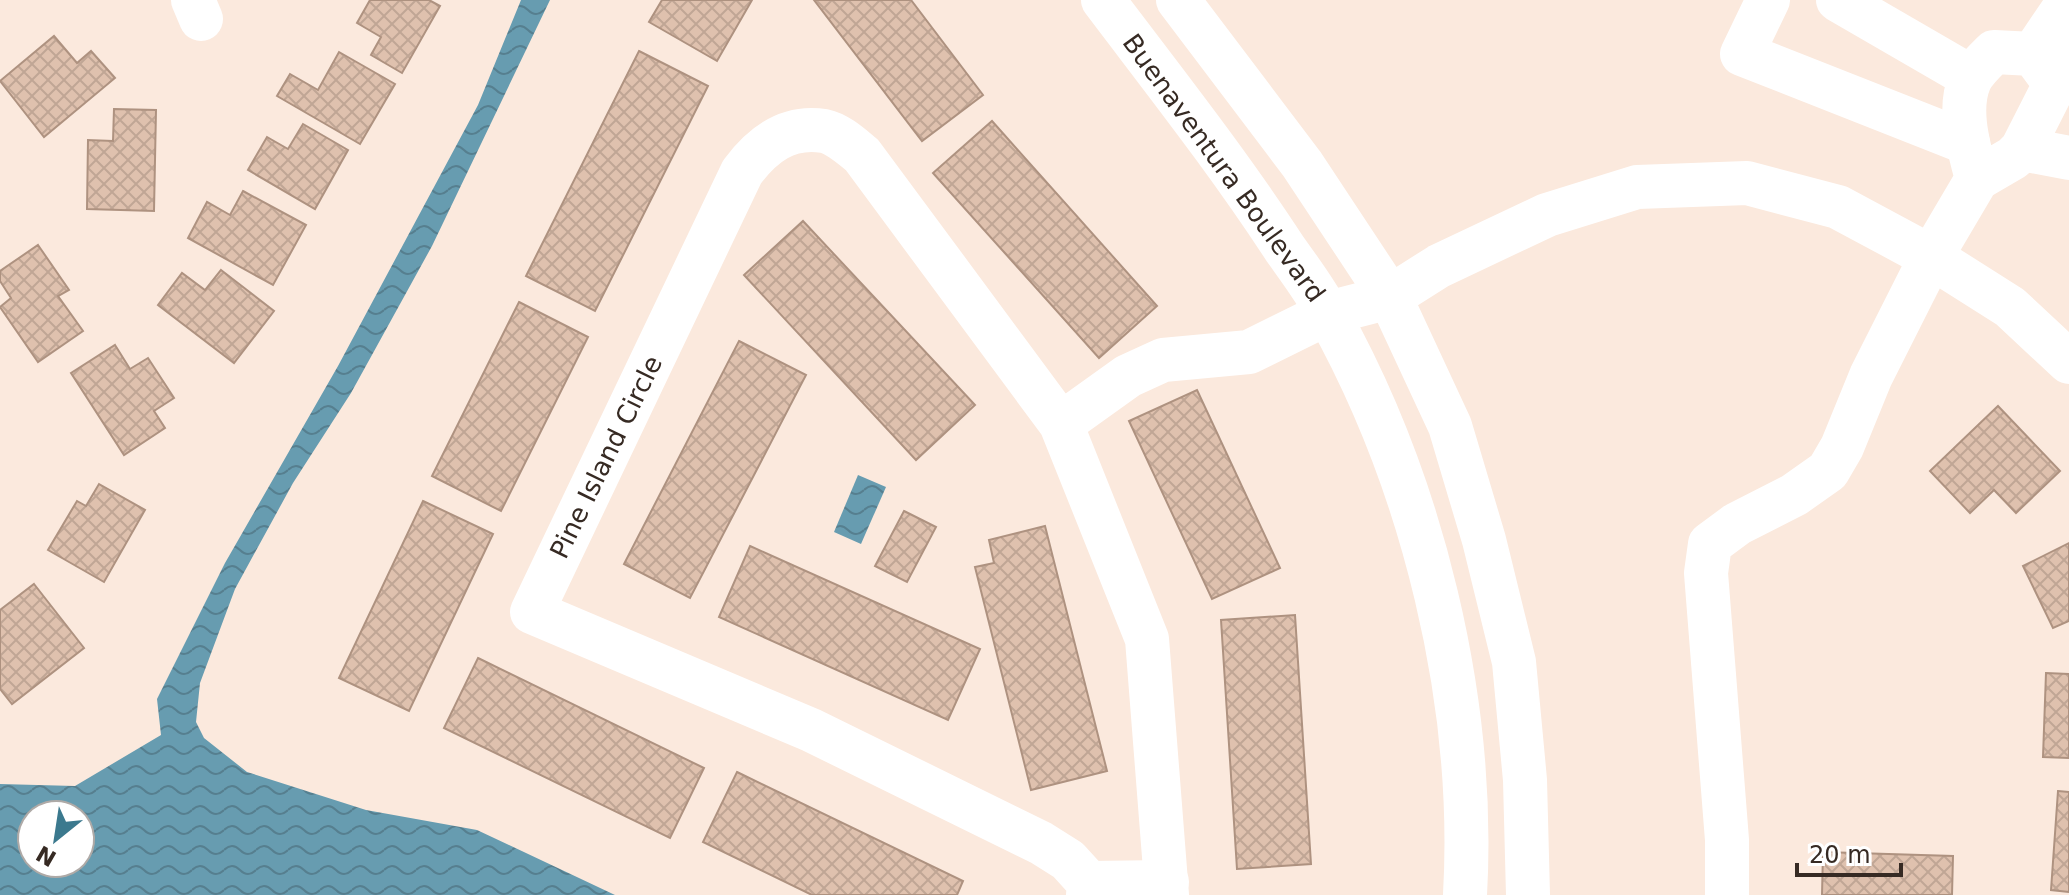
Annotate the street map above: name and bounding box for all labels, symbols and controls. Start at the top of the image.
street label: Buenaventura Boulevard [1117,28,1331,308]
street label: Pine Island Circle [544,351,668,563]
north arrow [16,799,96,879]
scale bar [1797,827,1901,877]
text: N [32,840,60,871]
text: 20 m [1809,841,1871,869]

